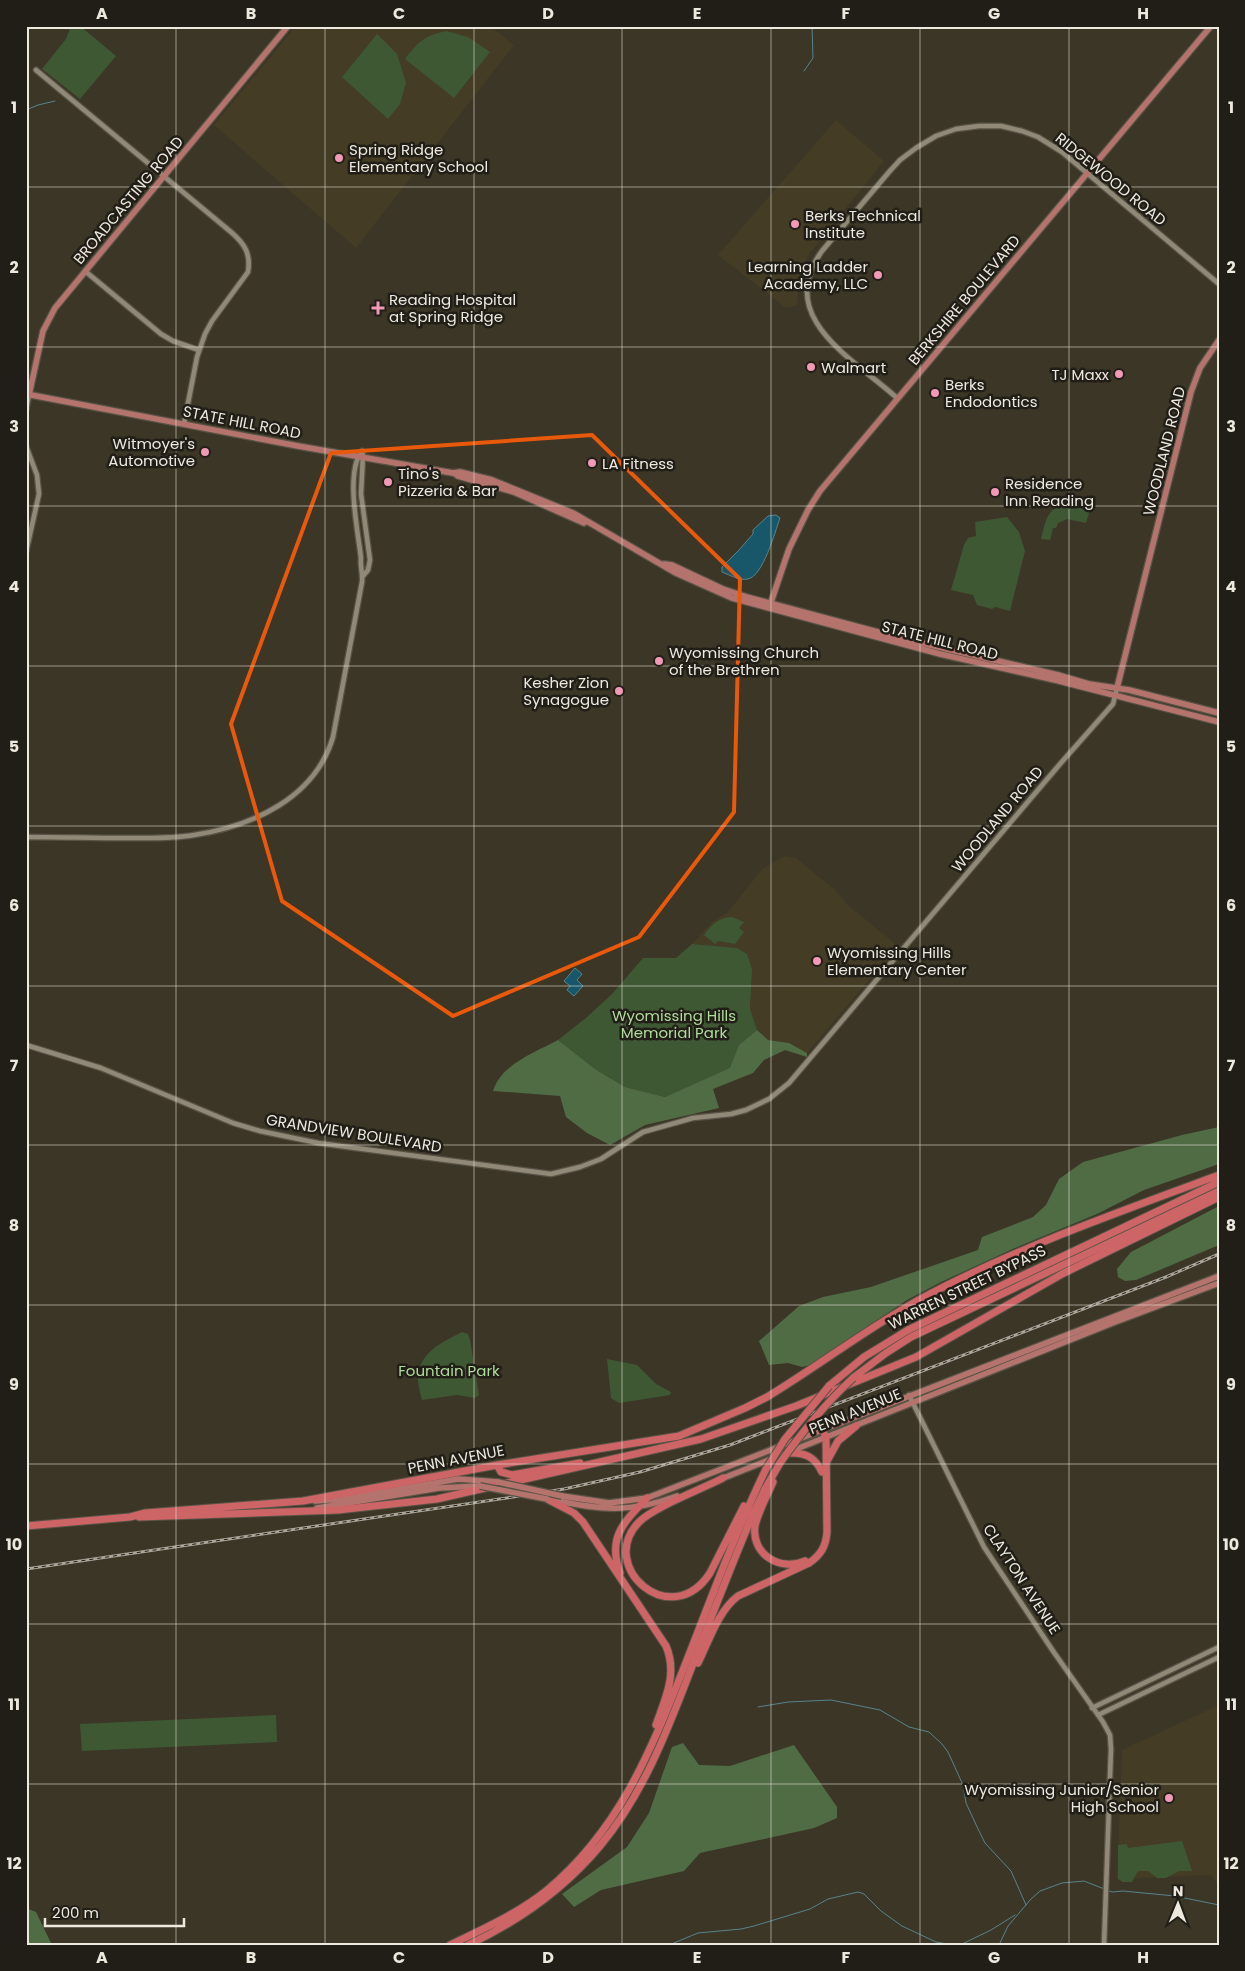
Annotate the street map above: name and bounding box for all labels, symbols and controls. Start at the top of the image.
text: A [96,2,108,25]
text: B [246,2,256,25]
text: C [393,2,405,25]
text: D [542,2,554,25]
text: E [693,2,701,25]
text: F [842,2,851,25]
text: G [988,2,1000,25]
text: H [1137,2,1149,25]
text: 1 [11,96,17,119]
text: 1 [1228,96,1234,119]
street label: RIDGEWOOD ROAD [1051,128,1171,230]
street label: BROADCASTING ROAD [68,132,188,268]
place label: Spring Ridge Elementary School [349,139,488,177]
marker: Spring Ridge Elementary School [333,152,345,164]
place label: Berks Technical Institute [805,205,921,243]
marker: Berks Technical Institute [789,218,801,230]
street label: BERKSHIRE BOULEVARD [903,230,1025,370]
text: 2 [9,256,19,279]
place label: Learning Ladder Academy, LLC [748,256,868,294]
text: 2 [1226,256,1236,279]
marker: Learning Ladder Academy, LLC [872,269,884,281]
place label: Reading Hospital at Spring Ridge [389,289,516,327]
marker: Reading Hospital at Spring Ridge [371,301,385,315]
place label: Walmart [821,357,886,378]
marker: Walmart [805,361,817,373]
place label: TJ Maxx [1052,364,1109,385]
marker: TJ Maxx [1113,368,1125,380]
place label: Berks Endodontics [945,374,1038,412]
street label: WOODLAND ROAD [1138,384,1190,518]
marker: Berks Endodontics [929,387,941,399]
street label: STATE HILL ROAD [181,400,303,444]
text: 3 [9,415,19,438]
text: 3 [1226,415,1236,438]
place label: Witmoyer's Automotive [108,433,195,471]
marker: Witmoyer's Automotive [199,446,211,458]
place label: LA Fitness [602,453,674,474]
marker: LA Fitness [586,457,598,469]
place label: Tino's Pizzeria & Bar [398,463,497,501]
place label: Residence Inn Reading [1005,473,1094,511]
marker: Tino's Pizzeria & Bar [382,476,394,488]
marker: Residence Inn Reading [989,486,1001,498]
text: 4 [9,575,20,598]
text: 4 [1226,575,1237,598]
street label: STATE HILL ROAD [879,615,1001,665]
place label: Wyomissing Church of the Brethren [669,642,819,680]
marker: Wyomissing Church of the Brethren [653,655,665,667]
place label: Kesher Zion Synagogue [523,672,609,710]
marker: Kesher Zion Synagogue [613,685,625,697]
text: 5 [9,735,19,758]
text: 5 [1226,735,1236,758]
street label: WOODLAND ROAD [946,762,1048,876]
text: 6 [9,894,19,917]
text: 6 [1226,894,1236,917]
place label: Wyomissing Hills Elementary Center [827,942,967,980]
marker: Wyomissing Hills Elementary Center [811,955,823,967]
park label: Wyomissing Hills Memorial Park [612,1005,736,1043]
text: 7 [10,1054,19,1077]
text: 7 [1227,1054,1236,1077]
street label: GRANDVIEW BOULEVARD [265,1109,443,1157]
text: 8 [9,1214,19,1237]
text: 8 [1226,1214,1236,1237]
street label: WARREN STREET BYPASS [885,1240,1049,1334]
park label: Fountain Park [398,1360,500,1381]
text: 9 [9,1373,19,1396]
text: 9 [1226,1373,1236,1396]
street label: PENN AVENUE [806,1383,904,1439]
street label: PENN AVENUE [406,1439,506,1479]
street label: CLAYTON AVENUE [978,1520,1066,1638]
text: 10 [6,1533,22,1556]
text: 10 [1223,1533,1239,1556]
text: 11 [8,1693,20,1716]
text: 11 [1225,1693,1237,1716]
place label: Wyomissing Junior/Senior High School [964,1779,1159,1817]
marker: Wyomissing Junior/Senior High School [1163,1792,1175,1804]
text: 12 [6,1852,22,1875]
text: 12 [1223,1852,1239,1875]
north arrow [1152,1878,1202,1928]
text: N [1173,1881,1184,1901]
scale bar [45,1896,184,1928]
text: 200 m [52,1902,99,1923]
text: A [96,1946,108,1969]
text: B [246,1946,256,1969]
text: C [393,1946,405,1969]
text: D [542,1946,554,1969]
text: E [693,1946,701,1969]
text: F [842,1946,851,1969]
text: G [988,1946,1000,1969]
text: H [1137,1946,1149,1969]

